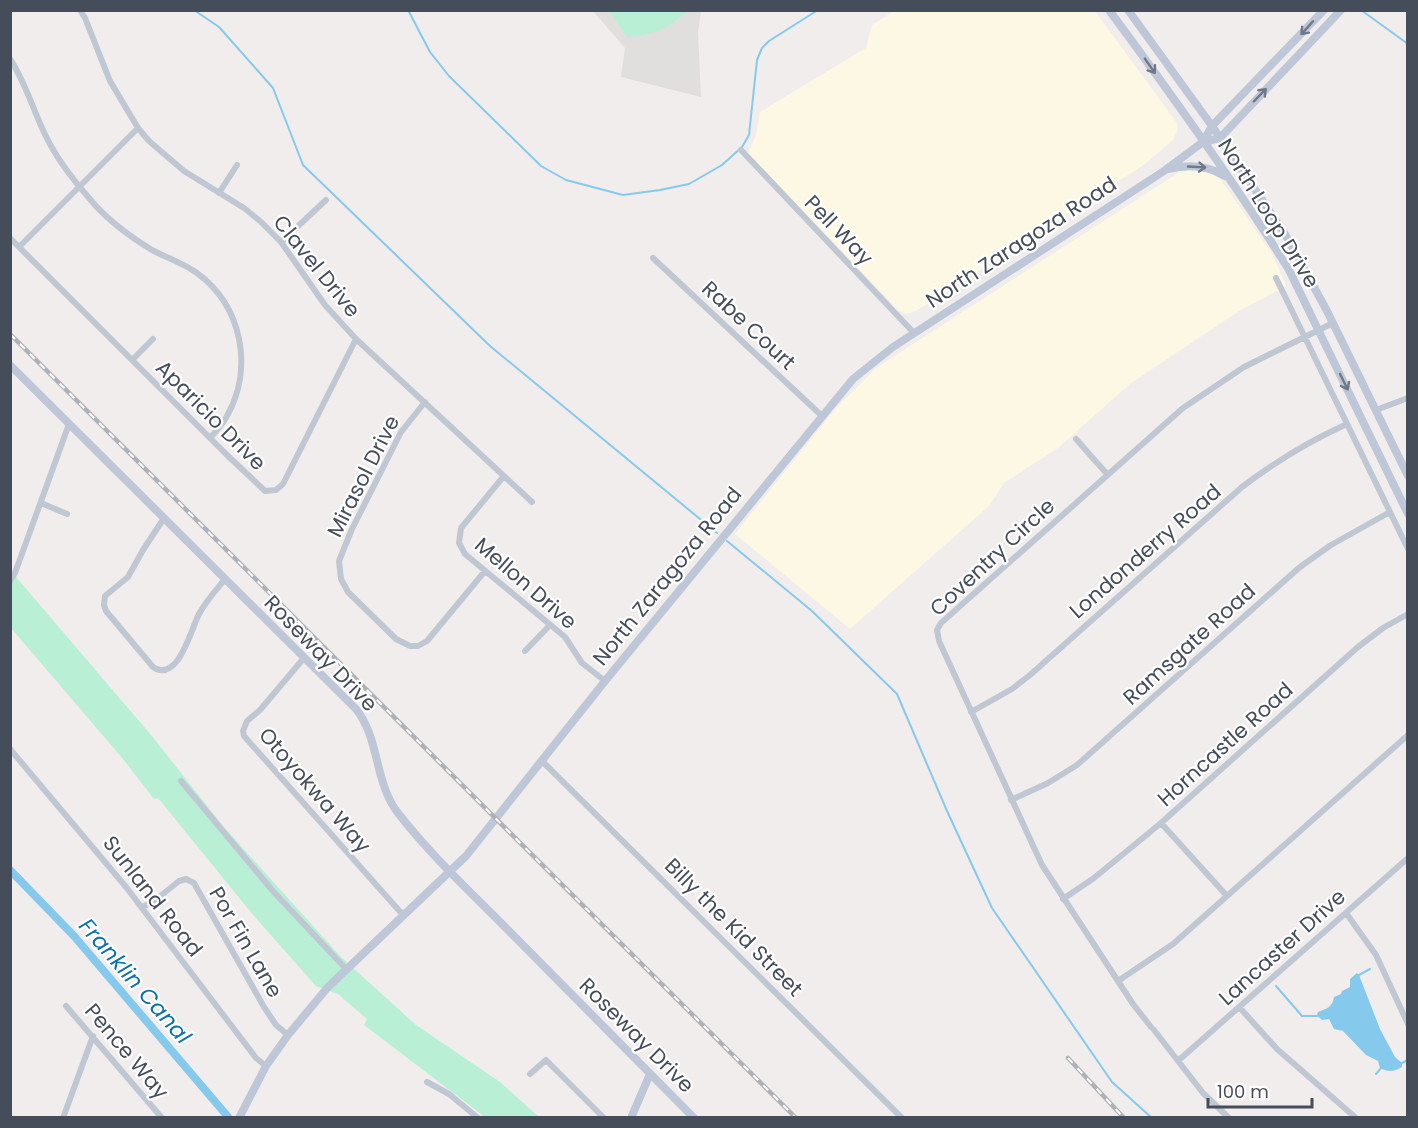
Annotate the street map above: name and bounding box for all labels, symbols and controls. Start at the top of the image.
one-way arrow [1300,20,1314,35]
one-way arrow [1144,58,1156,74]
one-way arrow [1253,88,1267,103]
street label: North Loop Drive [1211,133,1327,293]
one-way arrow [1186,162,1206,173]
street label: North Zaragoza Road [920,169,1122,315]
street label: Pell Way [798,188,880,272]
street label: Clavel Drive [267,209,367,323]
street label: Rabe Court [696,274,802,376]
street label: Aparicio Drive [149,353,273,477]
one-way arrow [1338,373,1350,391]
street label: Mirasol Drive [320,410,406,542]
street label: Londonderry Road [1063,477,1227,625]
street label: North Zaragoza Road [586,481,748,671]
street label: Coventry Circle [923,492,1061,622]
street label: Mellon Drive [469,531,583,635]
street label: Ramsgate Road [1117,577,1261,711]
street label: Roseway Drive [258,588,384,718]
street label: Horncastle Road [1151,675,1299,813]
street label: Otoyokwa Way [252,721,378,859]
street label: Sunland Road [97,829,209,963]
street label: Billy the Kid Street [658,851,810,1003]
street label: Por Fin Lane [203,881,289,1003]
street label: Lancaster Drive [1212,882,1352,1012]
water label: Franklin Canal [72,911,199,1051]
street label: Roseway Drive [573,971,701,1099]
street label: Pence Way [78,997,176,1105]
scale bar [1208,1071,1312,1109]
text: 100 m [1217,1079,1269,1104]

